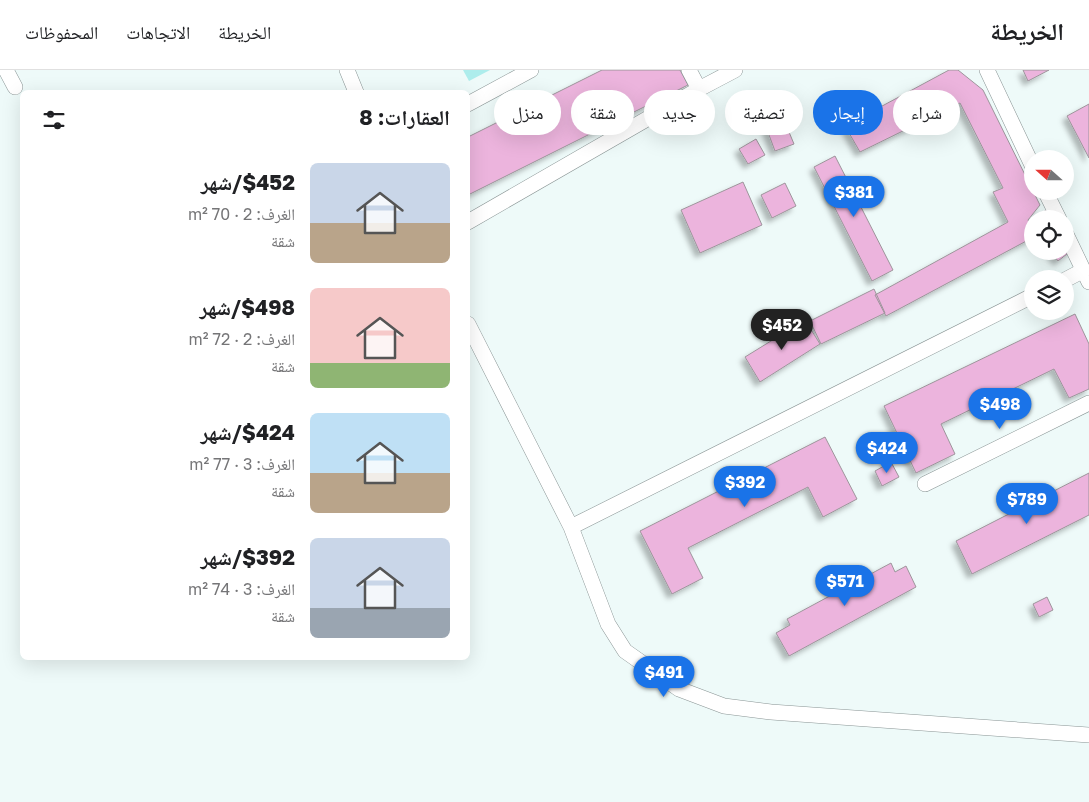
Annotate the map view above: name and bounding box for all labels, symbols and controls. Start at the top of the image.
text: الخريطة [990,16,1064,45]
text: المحفوظات [25,21,98,43]
text: الاتجاهات [126,21,190,43]
text: الخريطة [218,21,271,43]
chip: منزل [494,90,561,135]
chip: شقة [571,90,634,135]
chip: جديد [644,90,715,135]
chip: تصفية [725,90,803,135]
chip: إيجار [813,90,883,135]
chip: شراء [893,90,960,135]
text: العقارات: 8 [359,104,450,130]
icon: filters [40,106,68,134]
north arrow [1024,150,1074,200]
map controls [1024,150,1074,320]
text: $452/شهر [201,169,295,195]
pin: $381 [824,176,884,218]
text: $381 [835,182,873,202]
icon: home [350,183,410,243]
text: الغرف: 2 · 70 m² [188,204,295,224]
button: locate [1024,210,1074,260]
text: شقة [271,231,295,251]
button: layers [1024,270,1074,320]
text: $498/شهر [200,294,295,320]
icon: home [350,308,410,368]
pin: $452 [752,308,812,351]
text: $452 [762,315,802,335]
text: الغرف: 2 · 72 m² [189,329,295,349]
text: شقة [271,356,295,376]
pin: $498 [970,388,1030,430]
text: $498 [979,394,1021,414]
text: $424/شهر [200,419,295,445]
pin: $424 [857,432,917,474]
icon: home [350,433,410,493]
text: $424 [867,438,907,458]
text: الغرف: 3 · 77 m² [189,454,295,474]
pin: $392 [715,466,775,508]
text: $392 [725,472,765,492]
text: شقة [271,481,295,501]
pin: $789 [997,482,1057,525]
text: $789 [1007,489,1047,509]
text: $392/شهر [201,544,295,570]
icon: home [350,558,410,618]
pin: $571 [815,564,875,607]
text: $571 [826,571,864,591]
text: الغرف: 3 · 74 m² [188,579,295,599]
text: شقة [271,606,295,626]
pin: $491 [634,656,694,698]
text: $491 [644,662,684,682]

